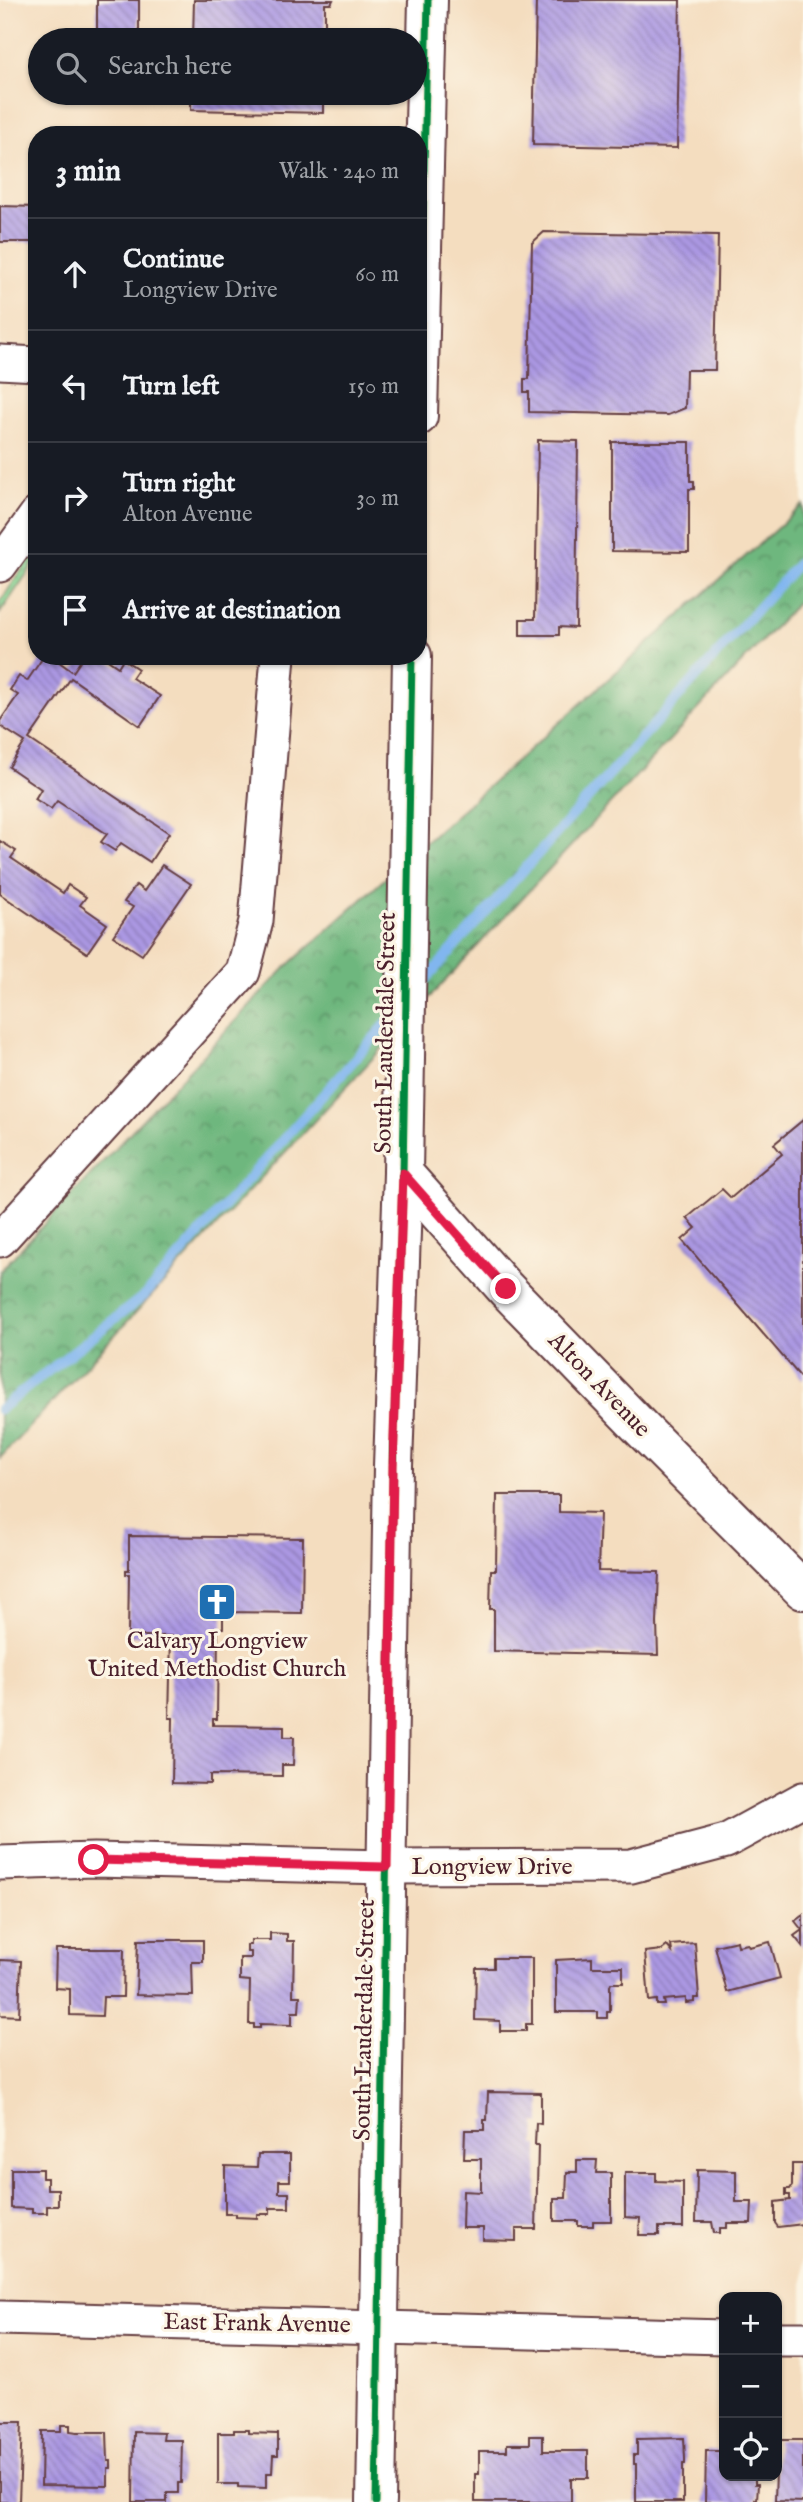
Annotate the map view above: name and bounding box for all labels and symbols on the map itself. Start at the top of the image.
street label: South Lauderdale Street [368,912,404,1154]
route end [490,1273,521,1304]
street label: Alton Avenue [540,1325,657,1444]
church icon: Calvary Longview United Methodist Church [196,1581,238,1623]
place label: Calvary Longview United Methodist Church [88,1626,347,1685]
route start [78,1844,109,1875]
street label: Longview Drive [411,1852,573,1883]
street label: South Lauderdale Street [347,1899,383,2141]
street label: East Frank Avenue [163,2307,351,2341]

